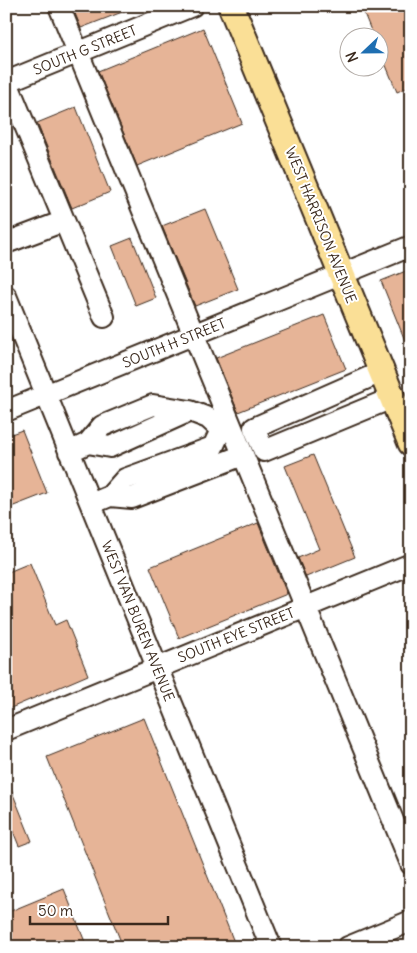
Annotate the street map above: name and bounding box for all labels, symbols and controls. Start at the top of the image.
street label: SOUTH G STREET [31,21,139,79]
north arrow [340,28,390,78]
text: N [342,49,362,65]
street label: WEST HARRISON AVENUE [281,144,361,306]
street label: SOUTH H STREET [120,314,228,372]
street label: WEST VAN BUREN AVENUE [98,538,178,704]
street label: SOUTH EYE STREET [175,603,297,667]
scale bar [30,893,168,925]
text: 50 m [38,901,73,920]

